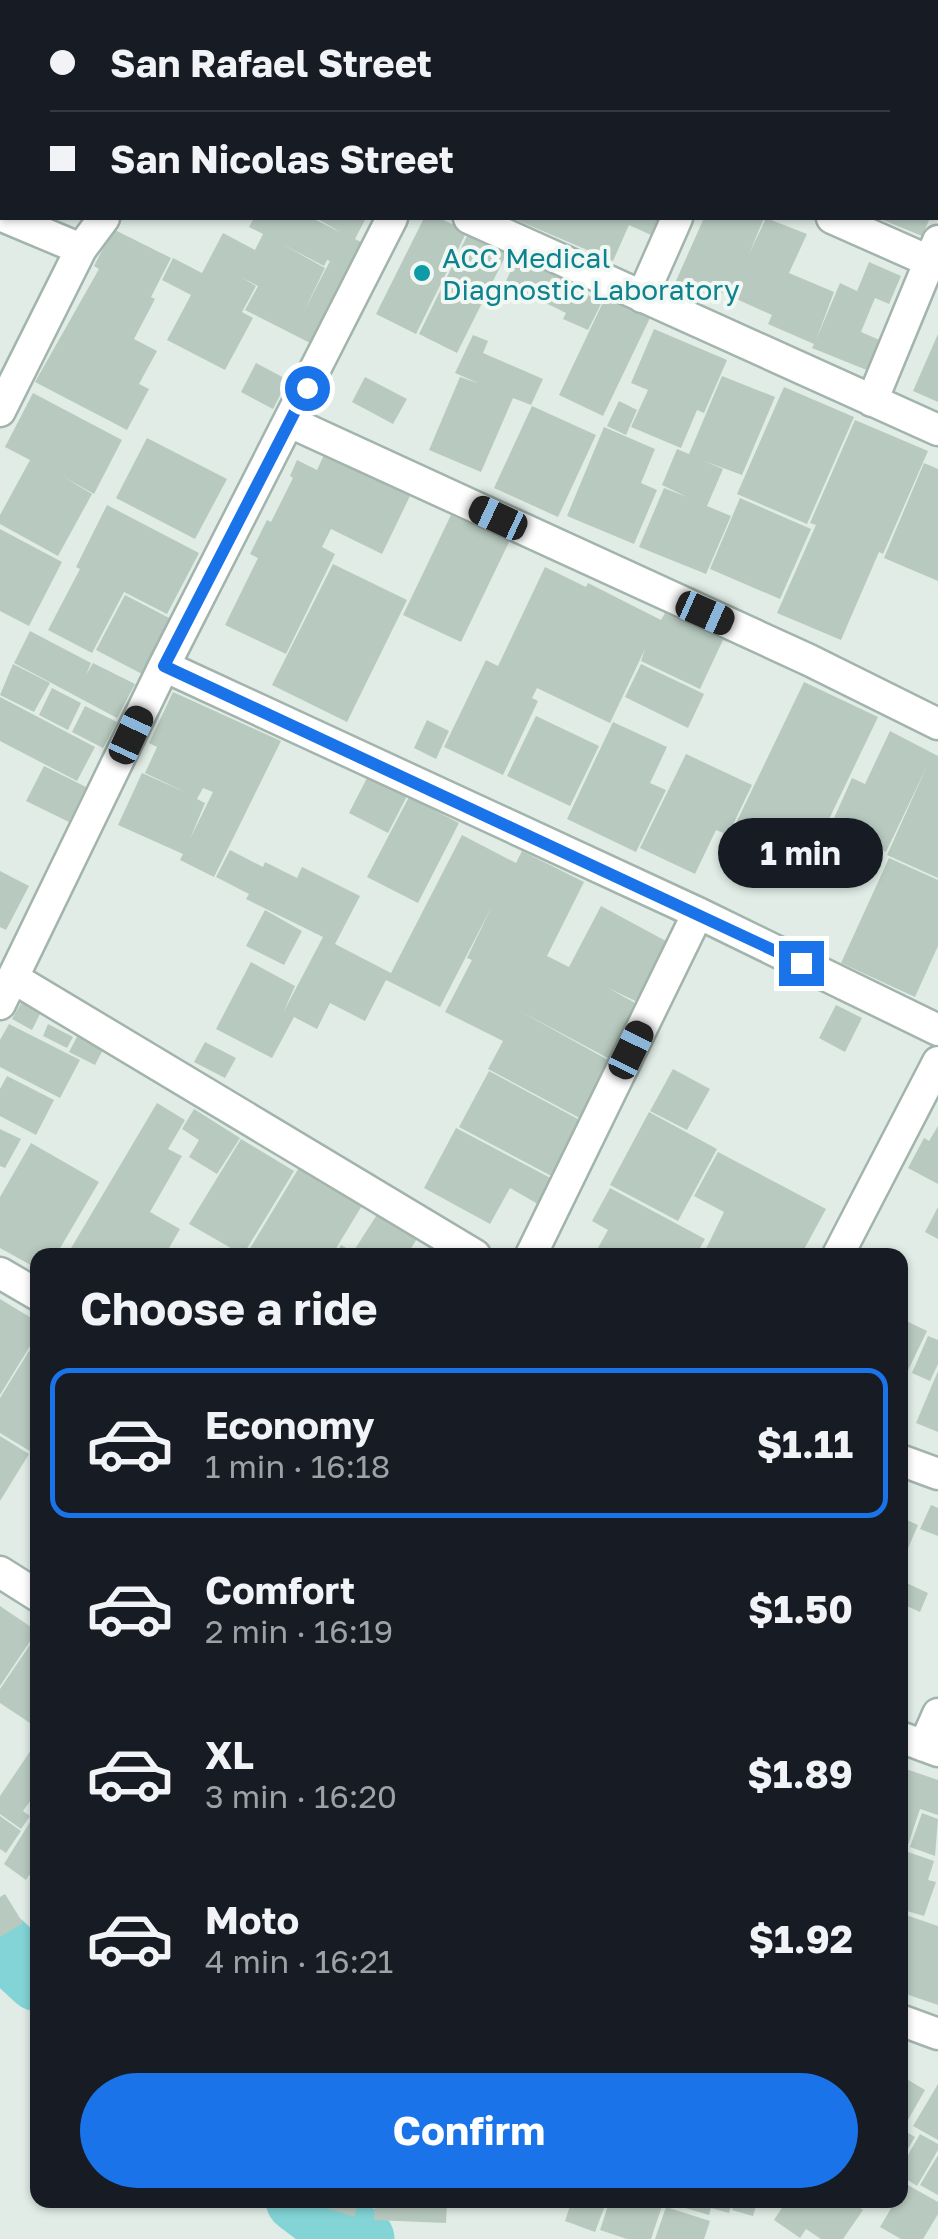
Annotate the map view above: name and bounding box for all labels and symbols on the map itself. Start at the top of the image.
place label: ACC Medical Diagnostic Laboratory [442,241,740,306]
marker: ACC Medical Diagnostic Laboratory [411,262,433,284]
route start [285,366,330,411]
car [464,492,532,544]
car [671,587,739,639]
car [105,701,157,769]
callout: 1 min [718,818,884,888]
route end [779,941,824,986]
car [604,1016,658,1084]

